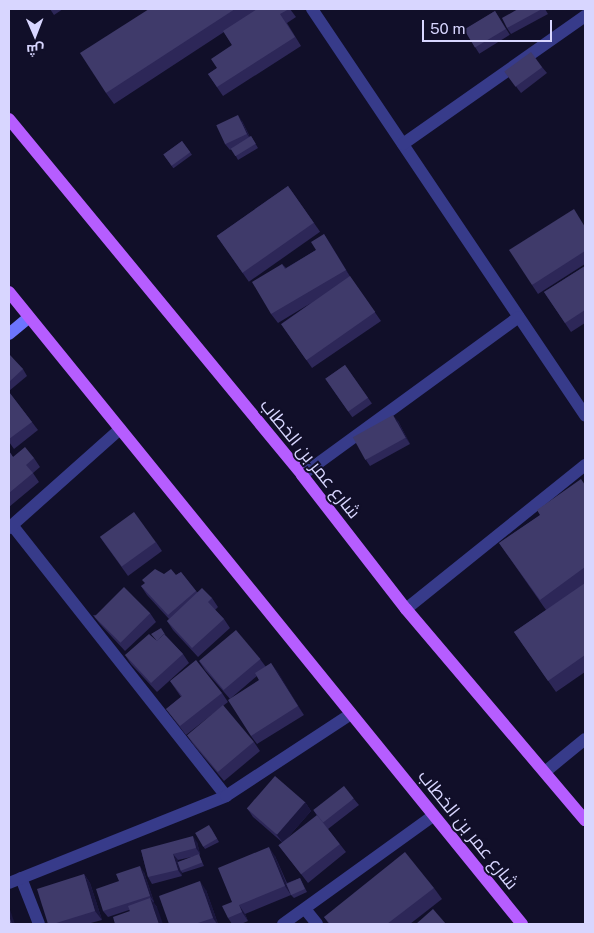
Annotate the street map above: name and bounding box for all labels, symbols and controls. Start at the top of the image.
north arrow [10,10,60,60]
scale bar [424,10,554,42]
text: 50 m [430,20,465,37]
text: ش [26,42,44,58]
street label: شارع عمر بن الخطاب [255,395,365,523]
street label: شارع عمر بن الخطاب [413,766,523,894]

